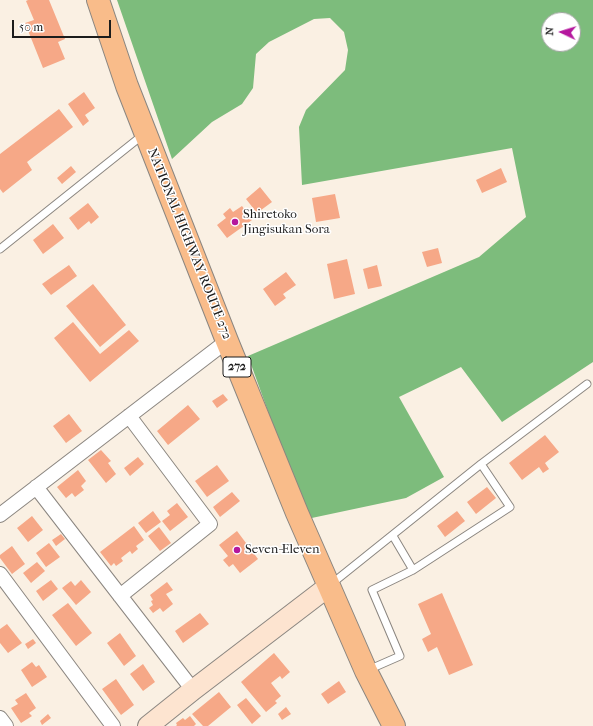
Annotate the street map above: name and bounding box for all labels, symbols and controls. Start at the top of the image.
scale bar [14,12,113,38]
north arrow [541,12,581,52]
text: 50 m [19,20,43,34]
text: N [543,27,556,36]
street label: NATIONAL HIGHWAY ROUTE 272 [143,146,235,342]
place label: Shiretoko Jingisukan Sora [243,207,330,238]
marker: Shiretoko Jingisukan Sora [230,217,240,227]
road number: 272 [223,357,251,377]
place label: Seven-Eleven [245,542,320,558]
marker: Seven-Eleven [232,545,242,555]

